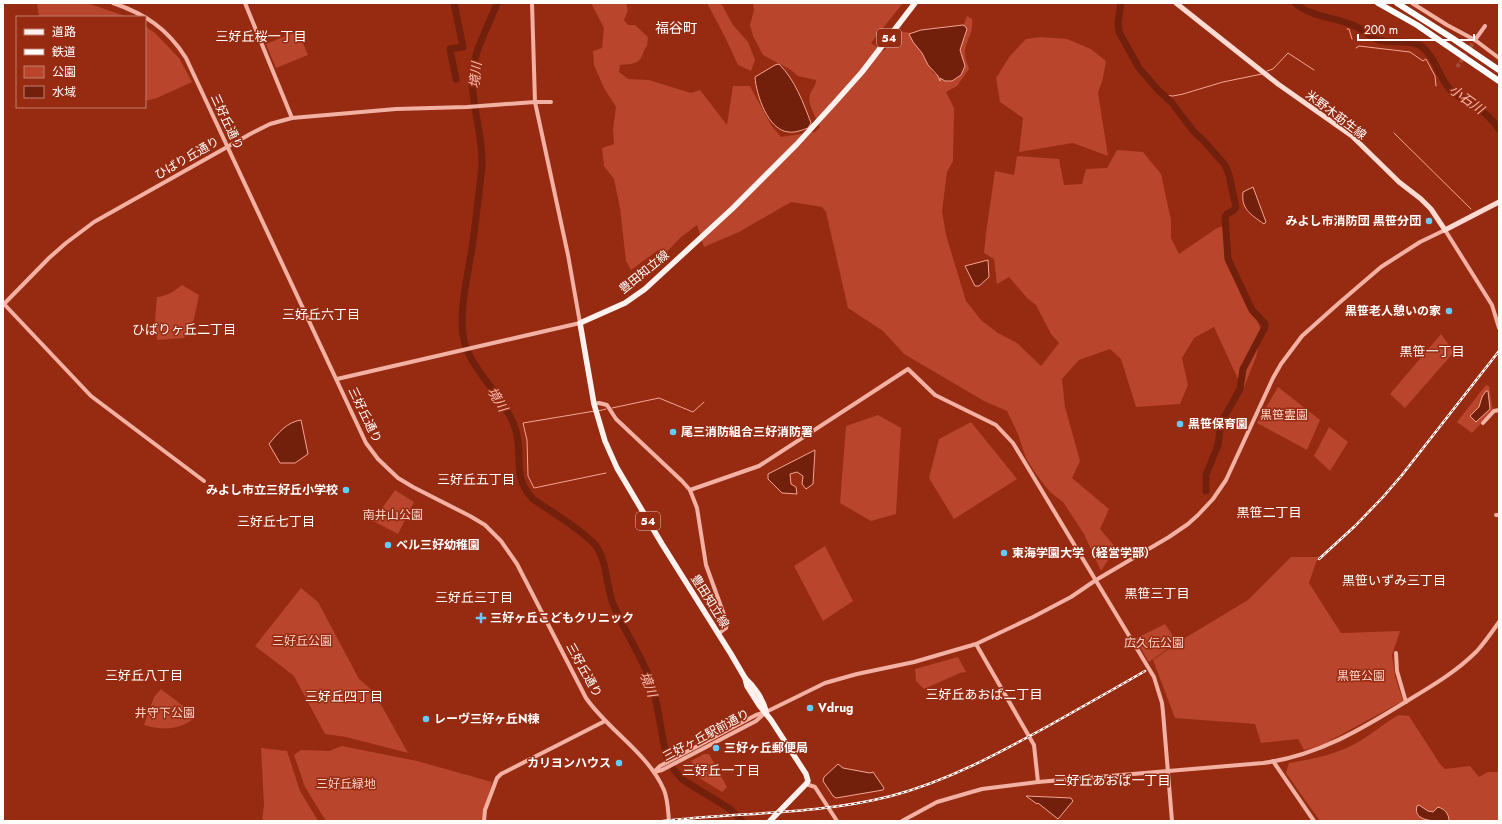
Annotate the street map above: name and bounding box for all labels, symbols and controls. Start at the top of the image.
legend [16,16,146,108]
scale bar [1358,16,1474,42]
district label: 福谷町 [655,18,697,38]
text: 200 m [1364,21,1398,39]
text: 道路 [52,23,76,41]
district label: 三好丘桜一丁目 [215,27,307,46]
road number: 54 [877,29,901,47]
text: 鉄道 [52,43,76,61]
water label: 境川 [465,59,486,89]
text: 公園 [52,63,76,81]
water label: 小石川 [1445,80,1490,120]
text: 水域 [52,83,76,101]
street label: 米野木莇生線 [1302,86,1370,144]
street label: 三好丘通り [206,91,248,153]
street label: ひばり丘通り [151,132,223,184]
place label: みよし市消防団 黒笹分団 [1285,212,1421,230]
marker: みよし市消防団 黒笹分団 [1424,216,1434,226]
street label: 豊田知立線 [615,246,673,298]
place label: 黒笹老人憩いの家 [1345,302,1441,320]
district label: 三好丘六丁目 [282,305,360,324]
marker: 黒笹老人憩いの家 [1444,306,1454,316]
district label: ひばりヶ丘二丁目 [132,320,236,339]
district label: 黒笹一丁目 [1399,342,1465,361]
water label: 境川 [483,383,513,417]
street label: 三好丘通り [344,384,386,446]
park label: 黒笹霊園 [1260,406,1308,424]
place label: 黒笹保育園 [1188,415,1248,433]
marker: 黒笹保育園 [1175,419,1185,429]
place label: 尾三消防組合三好消防署 [681,423,813,441]
marker: 尾三消防組合三好消防署 [668,427,678,437]
district label: 三好丘五丁目 [437,470,515,489]
place label: みよし市立三好丘小学校 [206,481,338,499]
marker: みよし市立三好丘小学校 [341,485,351,495]
district label: 黒笹二丁目 [1236,503,1302,522]
park label: 南井山公園 [363,506,423,524]
district label: 三好丘七丁目 [237,512,315,531]
road number: 54 [636,512,660,530]
place label: ベル三好幼稚園 [396,536,480,554]
marker: ベル三好幼稚園 [383,540,393,550]
place label: 東海学園大学（経営学部） [1012,544,1156,562]
marker: 東海学園大学（経営学部） [999,548,1009,558]
street label: 豊田知立線 [686,571,734,631]
district label: 黒笹いずみ三丁目 [1342,571,1446,590]
district label: 黒笹三丁目 [1124,584,1190,603]
district label: 三好丘三丁目 [435,588,513,607]
place label: 三好ヶ丘こどもクリニック [490,609,634,627]
marker: 三好ヶ丘こどもクリニック [475,612,487,624]
park label: 三好丘公園 [272,632,332,650]
park label: 広久伝公園 [1124,634,1184,652]
street label: 三好丘通り [562,639,606,701]
district label: 三好丘八丁目 [105,666,183,685]
park label: 黒笹公園 [1337,667,1385,685]
water label: 境川 [635,669,663,702]
district label: 三好丘あおば二丁目 [925,685,1043,704]
district label: 三好丘四丁目 [305,687,383,706]
place label: Vdrug [817,699,853,717]
marker: Vdrug [805,703,815,713]
park label: 井守下公園 [135,704,195,722]
street label: 三好ヶ丘駅前通り [659,705,753,765]
place label: レーヴ三好ヶ丘N棟 [434,710,540,728]
marker: レーヴ三好ヶ丘N棟 [421,714,431,724]
place label: 三好ヶ丘郵便局 [724,739,808,757]
marker: 三好ヶ丘郵便局 [711,743,721,753]
place label: カリヨンハウス [527,754,611,772]
marker: カリヨンハウス [614,758,624,768]
district label: 三好丘一丁目 [682,761,760,780]
district label: 三好丘あおば一丁目 [1053,771,1171,790]
park label: 三好丘緑地 [316,775,376,793]

